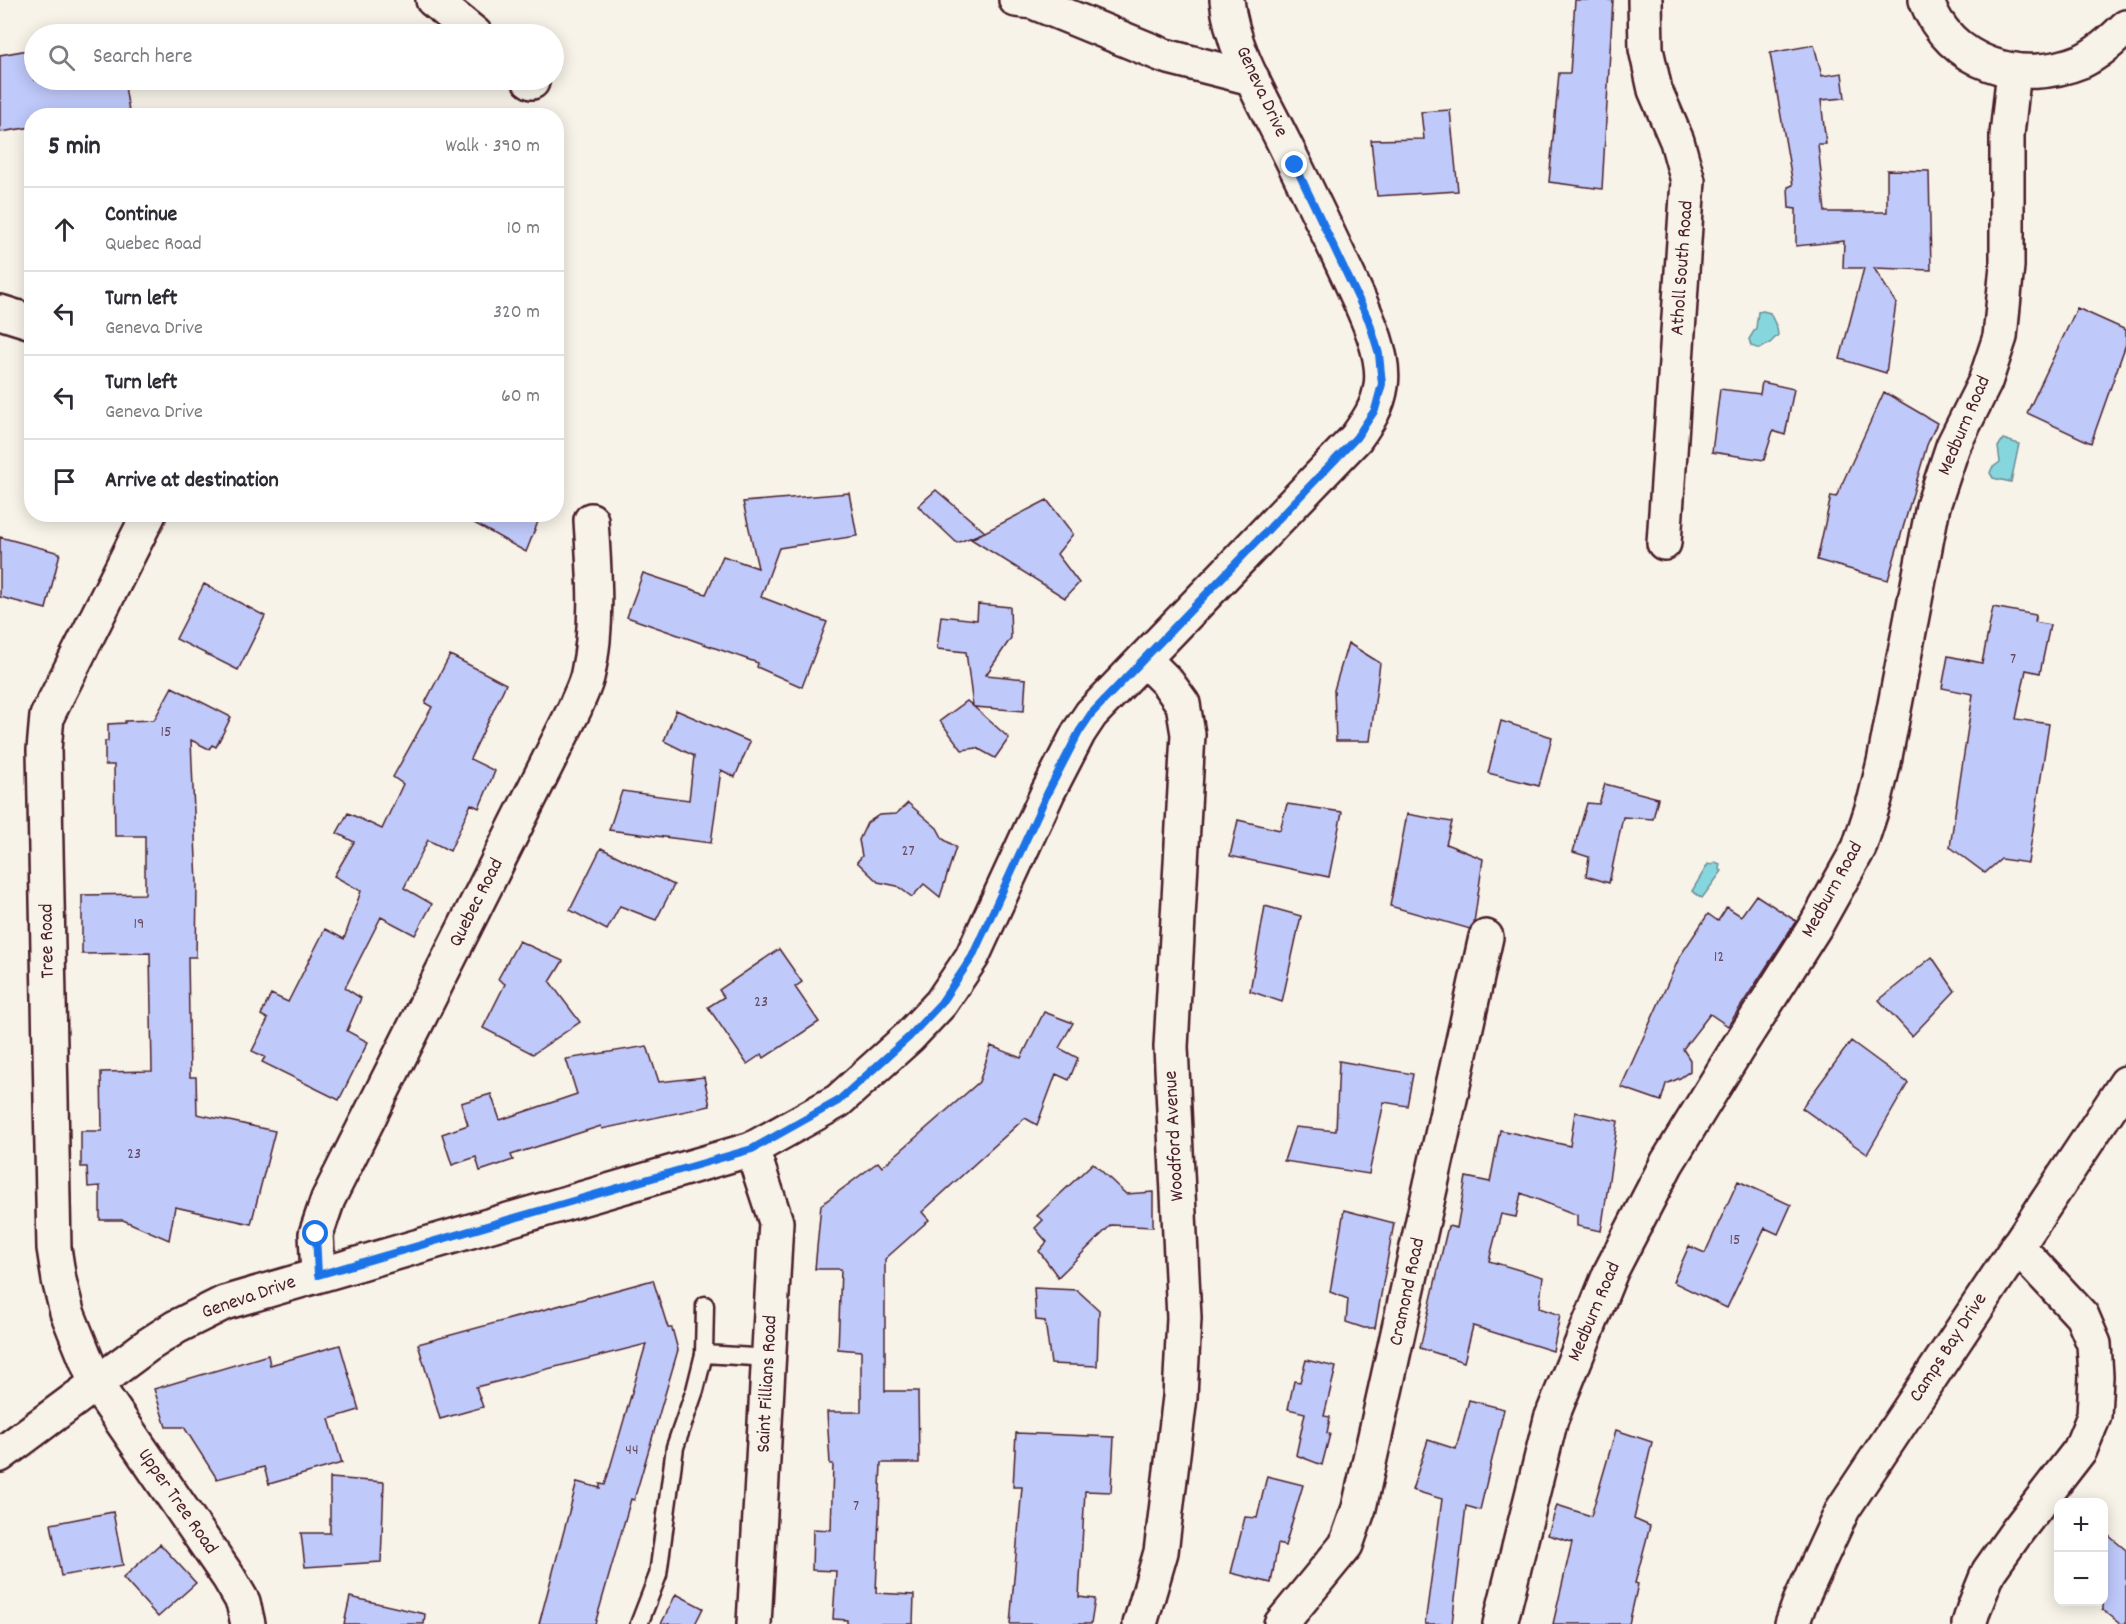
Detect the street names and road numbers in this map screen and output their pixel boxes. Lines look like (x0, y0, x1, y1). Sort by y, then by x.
street label: Geneva Drive (1228, 42, 1294, 142)
street label: Atholl South Road (1664, 200, 1702, 336)
street label: Medburn Road (1931, 372, 1999, 480)
street label: Medburn Road (1795, 837, 1871, 943)
street label: Quebec Road (443, 854, 511, 952)
street label: Tree Road (33, 903, 63, 979)
street label: Woodford Avenue (1158, 1070, 1192, 1202)
street label: Cramond Road (1383, 1235, 1433, 1349)
street label: Medburn Road (1561, 1258, 1629, 1366)
street label: Geneva Drive (198, 1269, 300, 1327)
street label: Camps Bay Drive (1903, 1288, 1995, 1408)
street label: Saint Fillians Road (750, 1314, 786, 1454)
street label: Upper Tree Road (130, 1443, 224, 1561)

